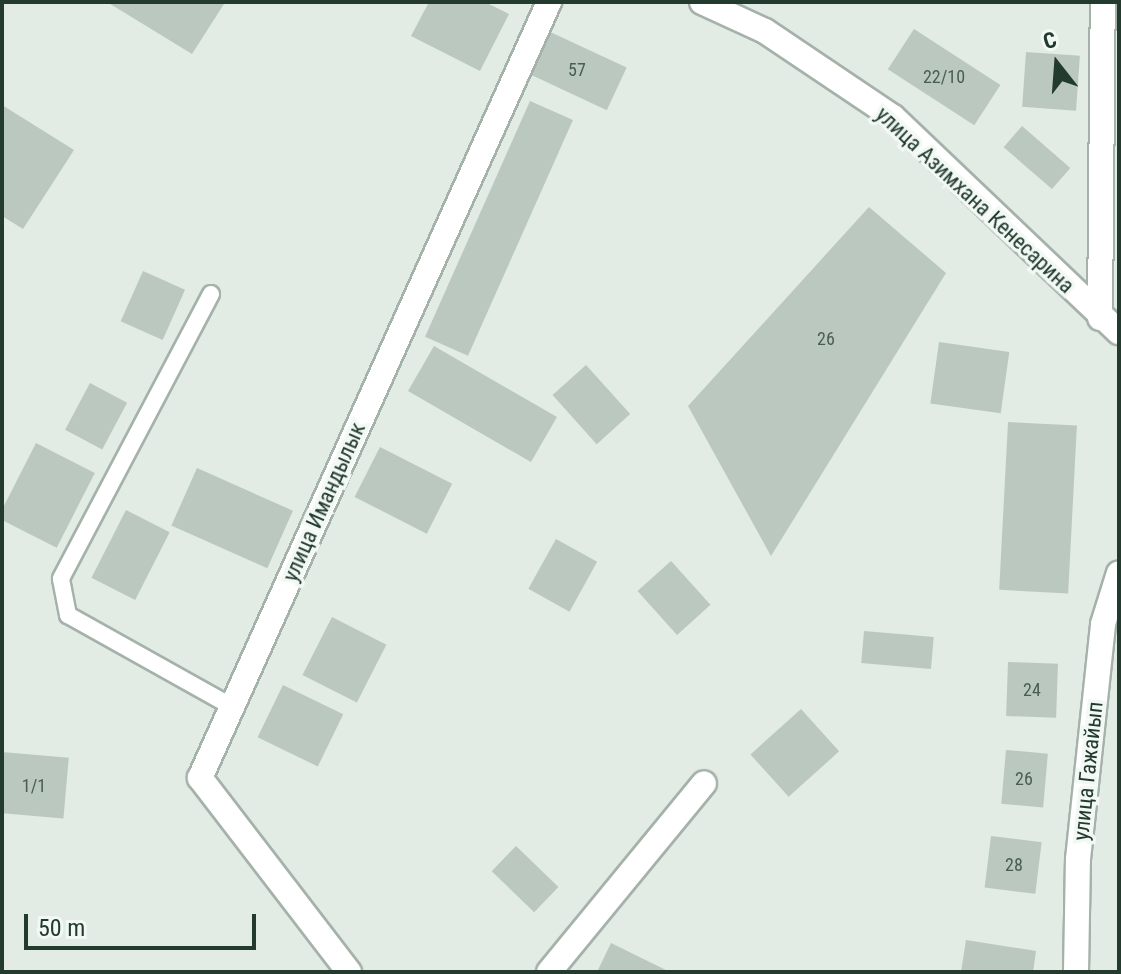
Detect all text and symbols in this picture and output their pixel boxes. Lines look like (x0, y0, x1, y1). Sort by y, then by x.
north arrow (1017, 24, 1097, 104)
text: С (1040, 27, 1059, 54)
house number: 57 (568, 59, 586, 81)
house number: 22/10 (923, 66, 965, 88)
street label: улица Азимхана Кенесарина (870, 101, 1080, 299)
house number: 26 (817, 328, 835, 350)
street label: улица Имандылык (277, 418, 371, 586)
house number: 24 (1023, 679, 1041, 701)
street label: улица Гажайып (1068, 700, 1108, 842)
house number: 26 (1015, 768, 1033, 790)
house number: 1/1 (22, 775, 46, 797)
house number: 28 (1005, 854, 1023, 876)
scale bar (28, 898, 260, 948)
text: 50 m (38, 914, 85, 942)

